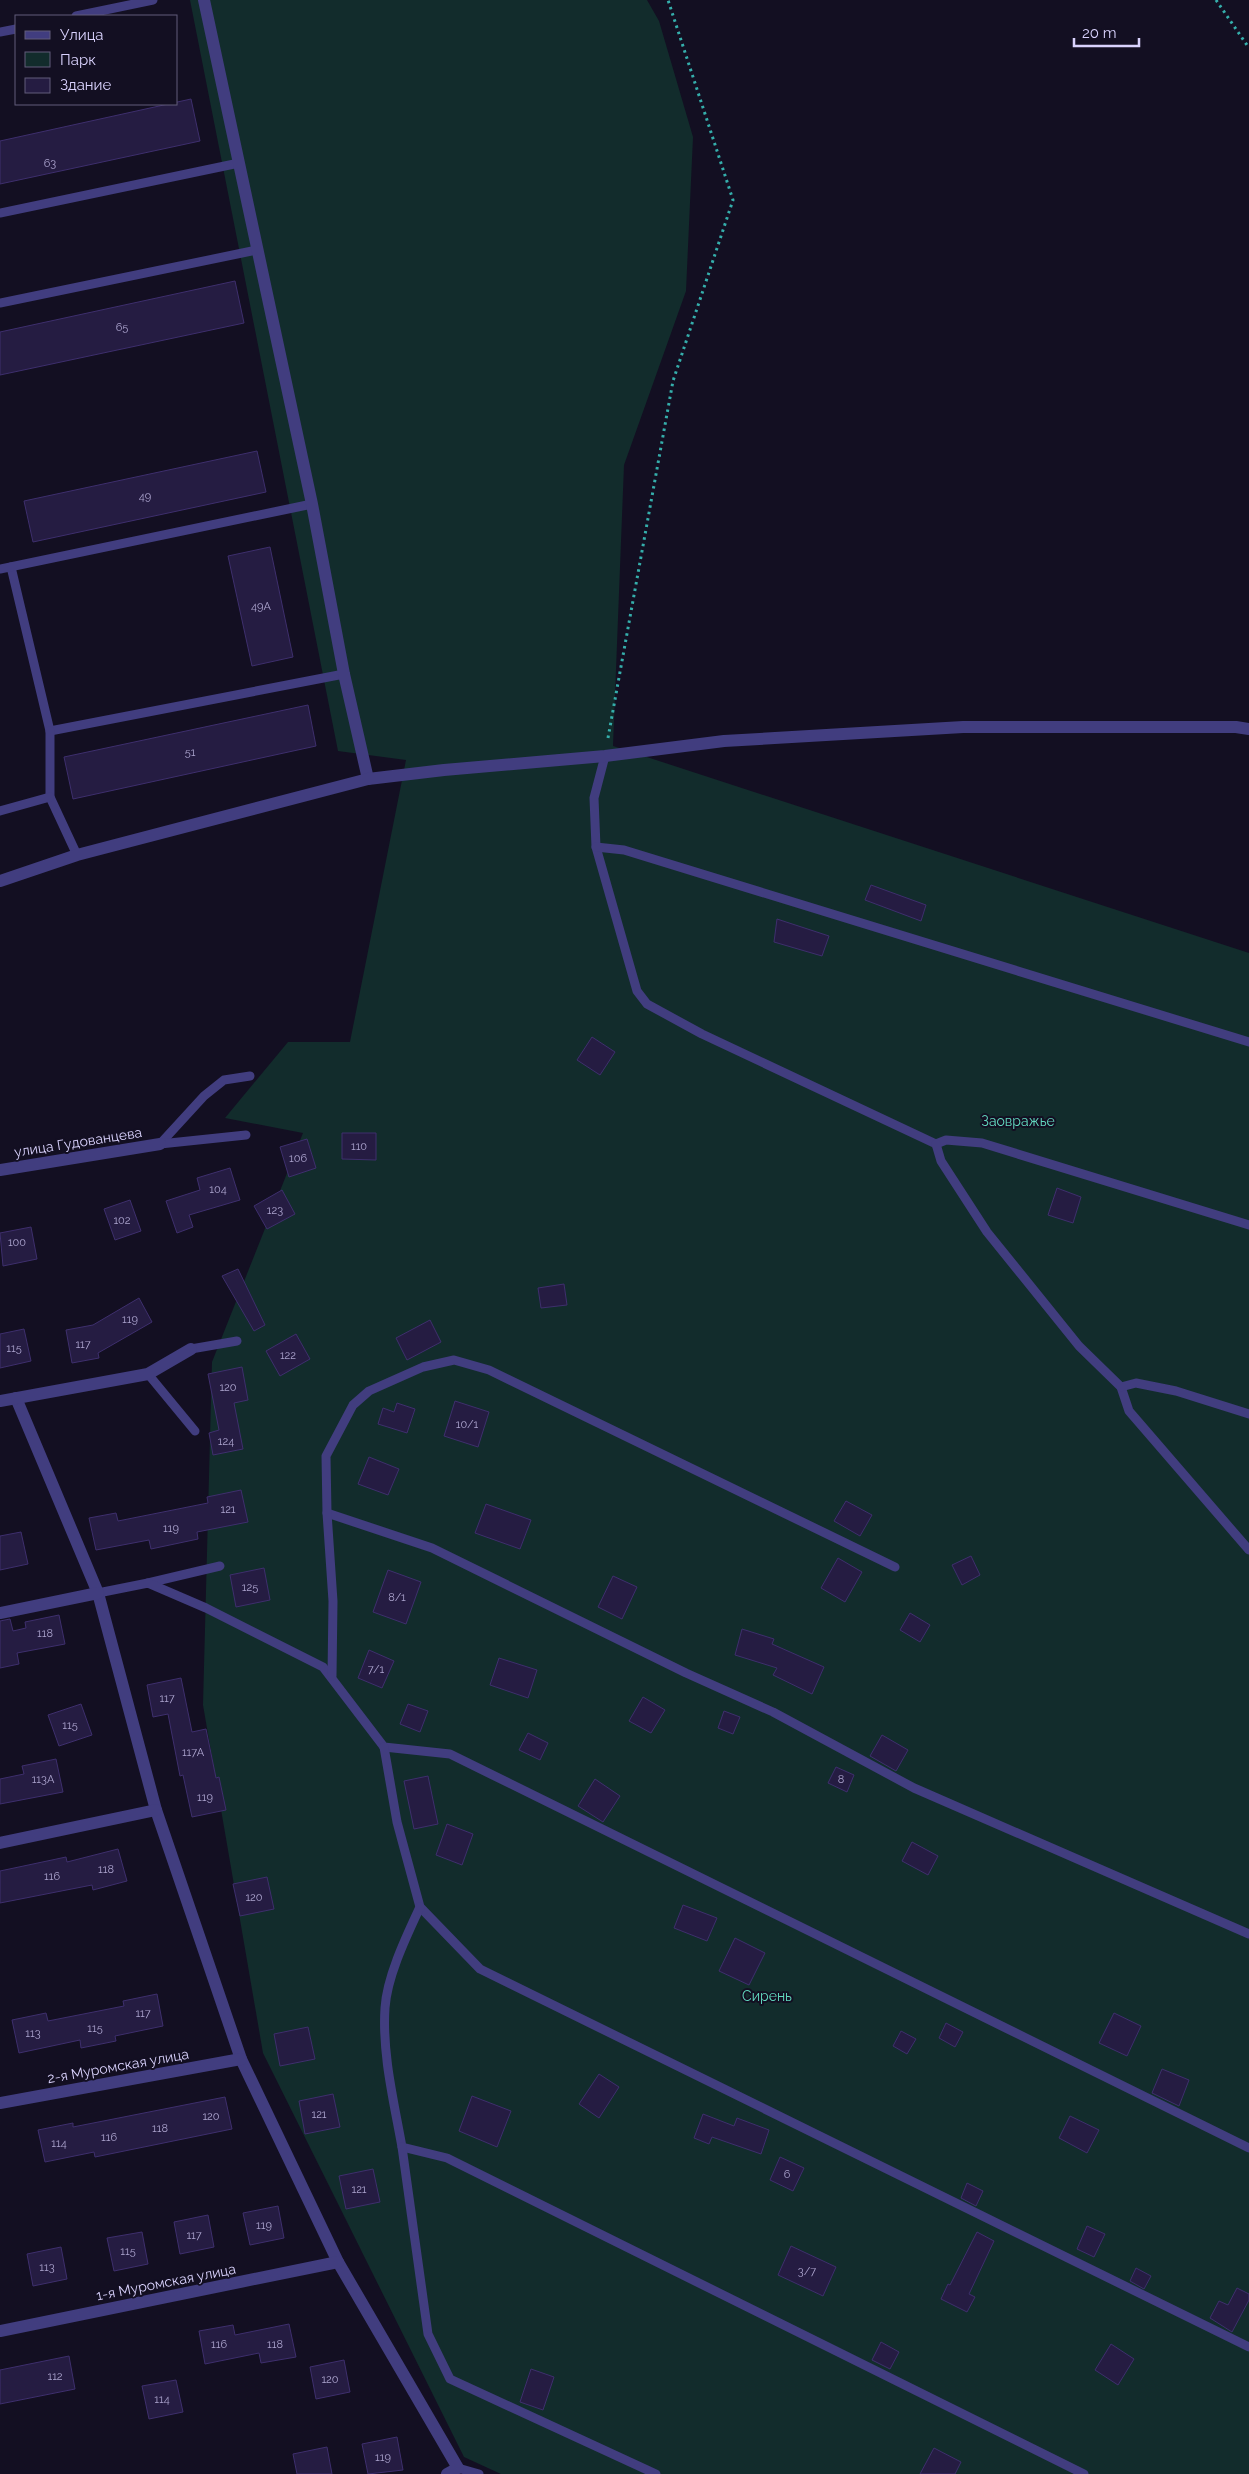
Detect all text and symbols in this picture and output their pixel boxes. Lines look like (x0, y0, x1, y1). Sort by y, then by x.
legend (15, 15, 178, 105)
scale bar (1074, 15, 1139, 47)
text: 20 m (1082, 24, 1117, 42)
text: Улица (60, 26, 104, 44)
text: Парк (60, 51, 96, 69)
text: Здание (60, 76, 112, 94)
house number: 63 (44, 157, 56, 170)
house number: 65 (116, 321, 128, 334)
house number: 49 (139, 490, 151, 503)
house number: 49А (251, 600, 272, 613)
house number: 51 (185, 746, 196, 759)
park label: Заовражье (981, 1113, 1055, 1129)
street label: улица Гудованцева (13, 1124, 143, 1160)
house number: 110 (351, 1140, 367, 1153)
house number: 106 (289, 1152, 307, 1165)
house number: 104 (209, 1183, 227, 1196)
house number: 123 (267, 1204, 283, 1217)
house number: 102 (113, 1214, 131, 1227)
house number: 100 (8, 1236, 26, 1249)
house number: 119 (122, 1313, 138, 1326)
house number: 117 (75, 1338, 91, 1351)
house number: 115 (6, 1342, 22, 1355)
house number: 122 (280, 1349, 296, 1362)
house number: 120 (219, 1381, 237, 1394)
house number: 10/1 (456, 1418, 479, 1431)
house number: 124 (218, 1435, 234, 1448)
house number: 121 (220, 1503, 236, 1516)
house number: 119 (163, 1522, 179, 1535)
house number: 125 (242, 1581, 258, 1594)
house number: 8/1 (388, 1591, 406, 1604)
house number: 118 (37, 1627, 53, 1640)
house number: 7/1 (368, 1663, 384, 1676)
house number: 117 (159, 1692, 175, 1705)
house number: 115 (62, 1719, 78, 1732)
house number: 117А (182, 1746, 205, 1759)
house number: 113А (32, 1773, 55, 1786)
house number: 8 (838, 1773, 844, 1786)
house number: 119 (197, 1791, 213, 1804)
house number: 118 (98, 1863, 114, 1876)
house number: 116 (44, 1870, 60, 1883)
house number: 120 (245, 1891, 263, 1904)
park label: Сирень (742, 1988, 792, 2004)
house number: 117 (135, 2007, 151, 2020)
house number: 115 (87, 2022, 103, 2035)
house number: 113 (25, 2027, 41, 2040)
street label: 2-я Муромская улица (46, 2046, 190, 2086)
house number: 121 (311, 2108, 327, 2121)
house number: 120 (202, 2110, 220, 2123)
house number: 118 (152, 2122, 168, 2135)
house number: 116 (101, 2131, 117, 2144)
house number: 114 (51, 2137, 67, 2150)
house number: 6 (784, 2168, 791, 2181)
house number: 121 (351, 2183, 367, 2196)
house number: 119 (256, 2219, 272, 2232)
house number: 117 (186, 2229, 202, 2242)
house number: 115 (120, 2245, 136, 2258)
house number: 113 (39, 2261, 55, 2274)
street label: 1-я Муромская улица (95, 2261, 237, 2303)
house number: 3/7 (798, 2265, 816, 2278)
house number: 116 (211, 2338, 227, 2351)
house number: 118 (267, 2338, 283, 2351)
house number: 112 (47, 2370, 63, 2383)
house number: 120 (321, 2373, 339, 2386)
house number: 114 (154, 2393, 170, 2406)
house number: 119 (375, 2451, 391, 2464)

